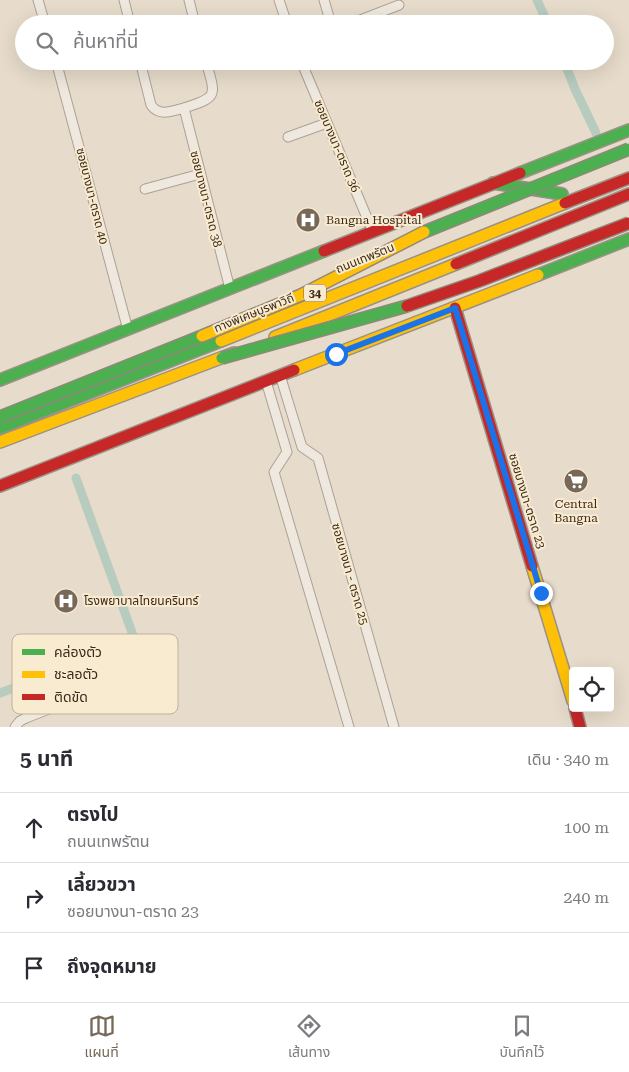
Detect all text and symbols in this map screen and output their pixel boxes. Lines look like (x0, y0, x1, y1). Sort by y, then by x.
search box (15, 15, 614, 70)
icon: search (33, 29, 61, 57)
text: ค้นหาที่นี่ (73, 30, 138, 53)
street label: ซอยบางนา-ตราด 36 (311, 98, 363, 195)
street label: ซอยบางนา-ตราด 40 (73, 146, 111, 246)
street label: ซอยบางนา-ตราด 38 (187, 149, 225, 249)
hospital icon: Bangna Hospital (295, 207, 321, 233)
place label: Bangna Hospital (326, 213, 422, 227)
street label: ถนนเทพรัตน (334, 240, 396, 276)
road number: 34 (304, 284, 326, 302)
street label: ทางพิเศษบูรพาวิถี (212, 291, 296, 335)
route start (325, 343, 348, 366)
street label: ซอยบางนา-ตราด 23 (506, 452, 548, 551)
supermarket icon: Central Bangna (563, 468, 589, 494)
place label: Central Bangna (554, 497, 598, 525)
street label: ซอยบางนา - ตราด 25 (329, 522, 371, 627)
route end (530, 582, 553, 605)
hospital icon: โรงพยาบาลไทยนครินทร์ (53, 588, 79, 614)
place label: โรงพยาบาลไทยนครินทร์ (84, 594, 199, 608)
legend (12, 634, 178, 714)
text: คล่องตัว (54, 644, 102, 660)
text: ชะลอตัว (54, 666, 98, 682)
map controls (569, 667, 614, 712)
button: locate (569, 667, 614, 712)
text: ติดขัด (54, 689, 88, 705)
text: 5 นาที (20, 747, 73, 771)
text: เดิน · 340 m (527, 750, 609, 769)
text: ตรงไป (67, 803, 119, 826)
icon: ahead (20, 814, 48, 842)
text: 100 m (563, 818, 609, 837)
text: ถนนเทพรัตน (67, 832, 150, 851)
text: เลี้ยวขวา (67, 873, 136, 896)
icon: right (20, 884, 48, 912)
text: 240 m (563, 888, 609, 907)
text: ซอยบางนา-ตราด 23 (67, 902, 199, 921)
icon: arrive (20, 954, 48, 982)
text: ถึงจุดหมาย (67, 955, 157, 978)
tab: แผนที่ (85, 1012, 119, 1063)
tab: เส้นทาง (288, 1012, 330, 1063)
tab: บันทึกไว้ (499, 1012, 544, 1063)

